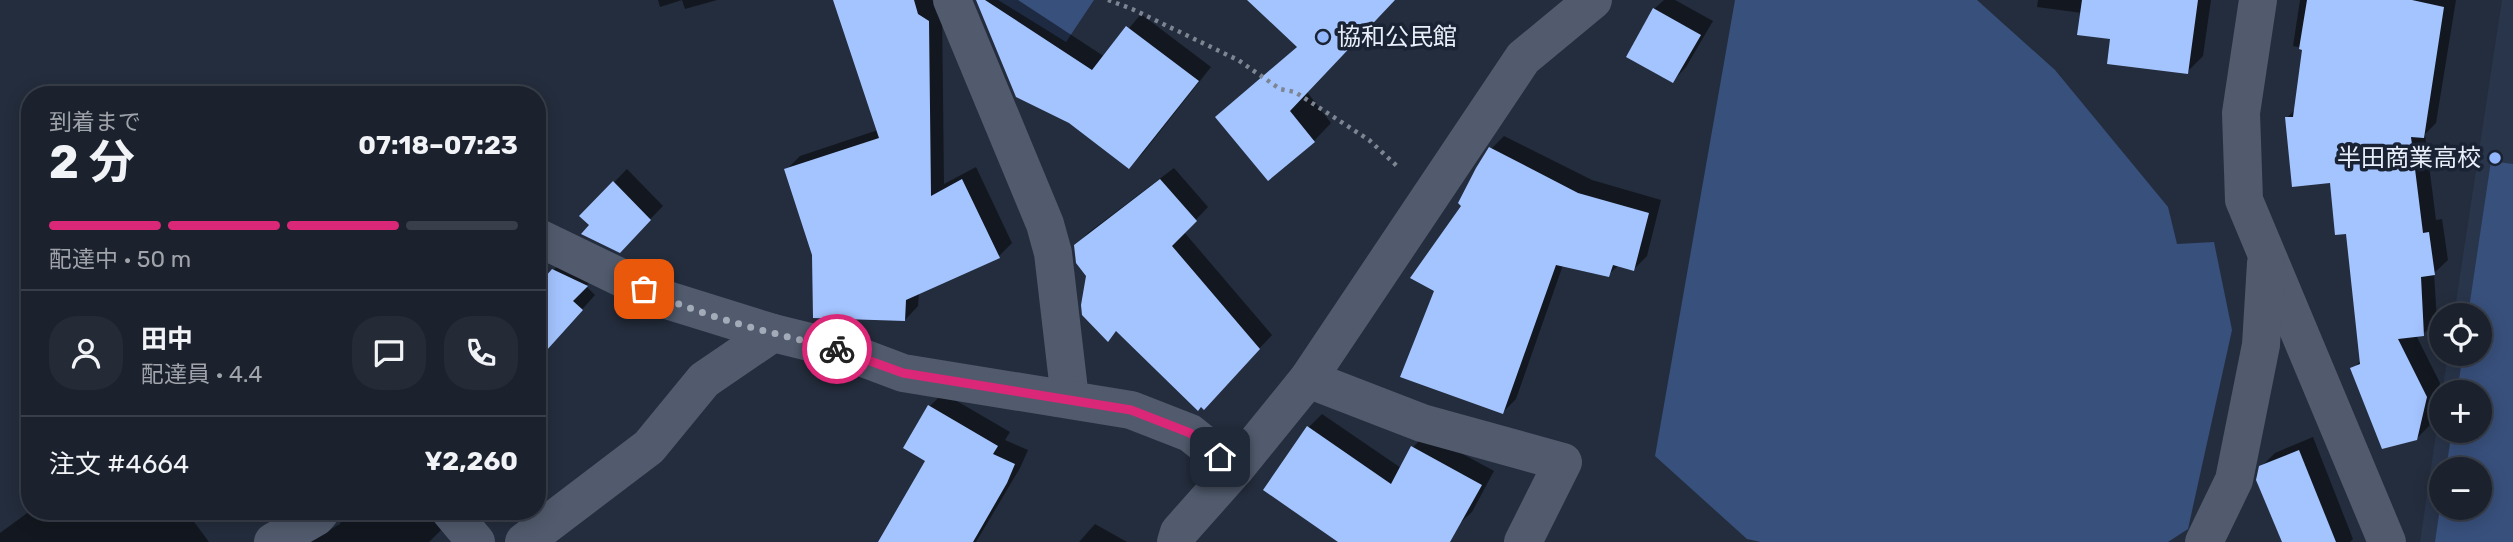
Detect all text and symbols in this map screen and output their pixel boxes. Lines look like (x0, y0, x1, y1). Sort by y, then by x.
place label: 協和公民館 (1337, 23, 1457, 51)
marker: 協和公民館 (1315, 29, 1331, 45)
text: 到着まで (49, 108, 141, 136)
text: 07:18–07:23 (358, 130, 518, 161)
text: 2 分 (49, 135, 135, 190)
place label: 半田商業高校 (2337, 144, 2481, 172)
marker: 半田商業高校 (2487, 150, 2503, 166)
text: 配達中 · 50 m (49, 245, 191, 273)
pin (614, 259, 674, 319)
icon: bag (625, 270, 663, 308)
map controls (2429, 303, 2492, 520)
button: locate (2429, 303, 2492, 366)
courier (802, 314, 872, 384)
button: person (49, 316, 123, 390)
button: chat (352, 316, 426, 390)
button: phone (444, 316, 518, 390)
text: 田中 (141, 324, 193, 355)
icon: bike (818, 330, 856, 368)
text: 配達員 · 4.4 (141, 360, 263, 388)
button: + (2429, 380, 2492, 443)
pin (1190, 427, 1250, 487)
icon: home (1201, 438, 1239, 476)
text: ¥2,260 (424, 446, 518, 477)
text: 注文 #4664 (49, 449, 189, 480)
button: − (2429, 457, 2492, 520)

